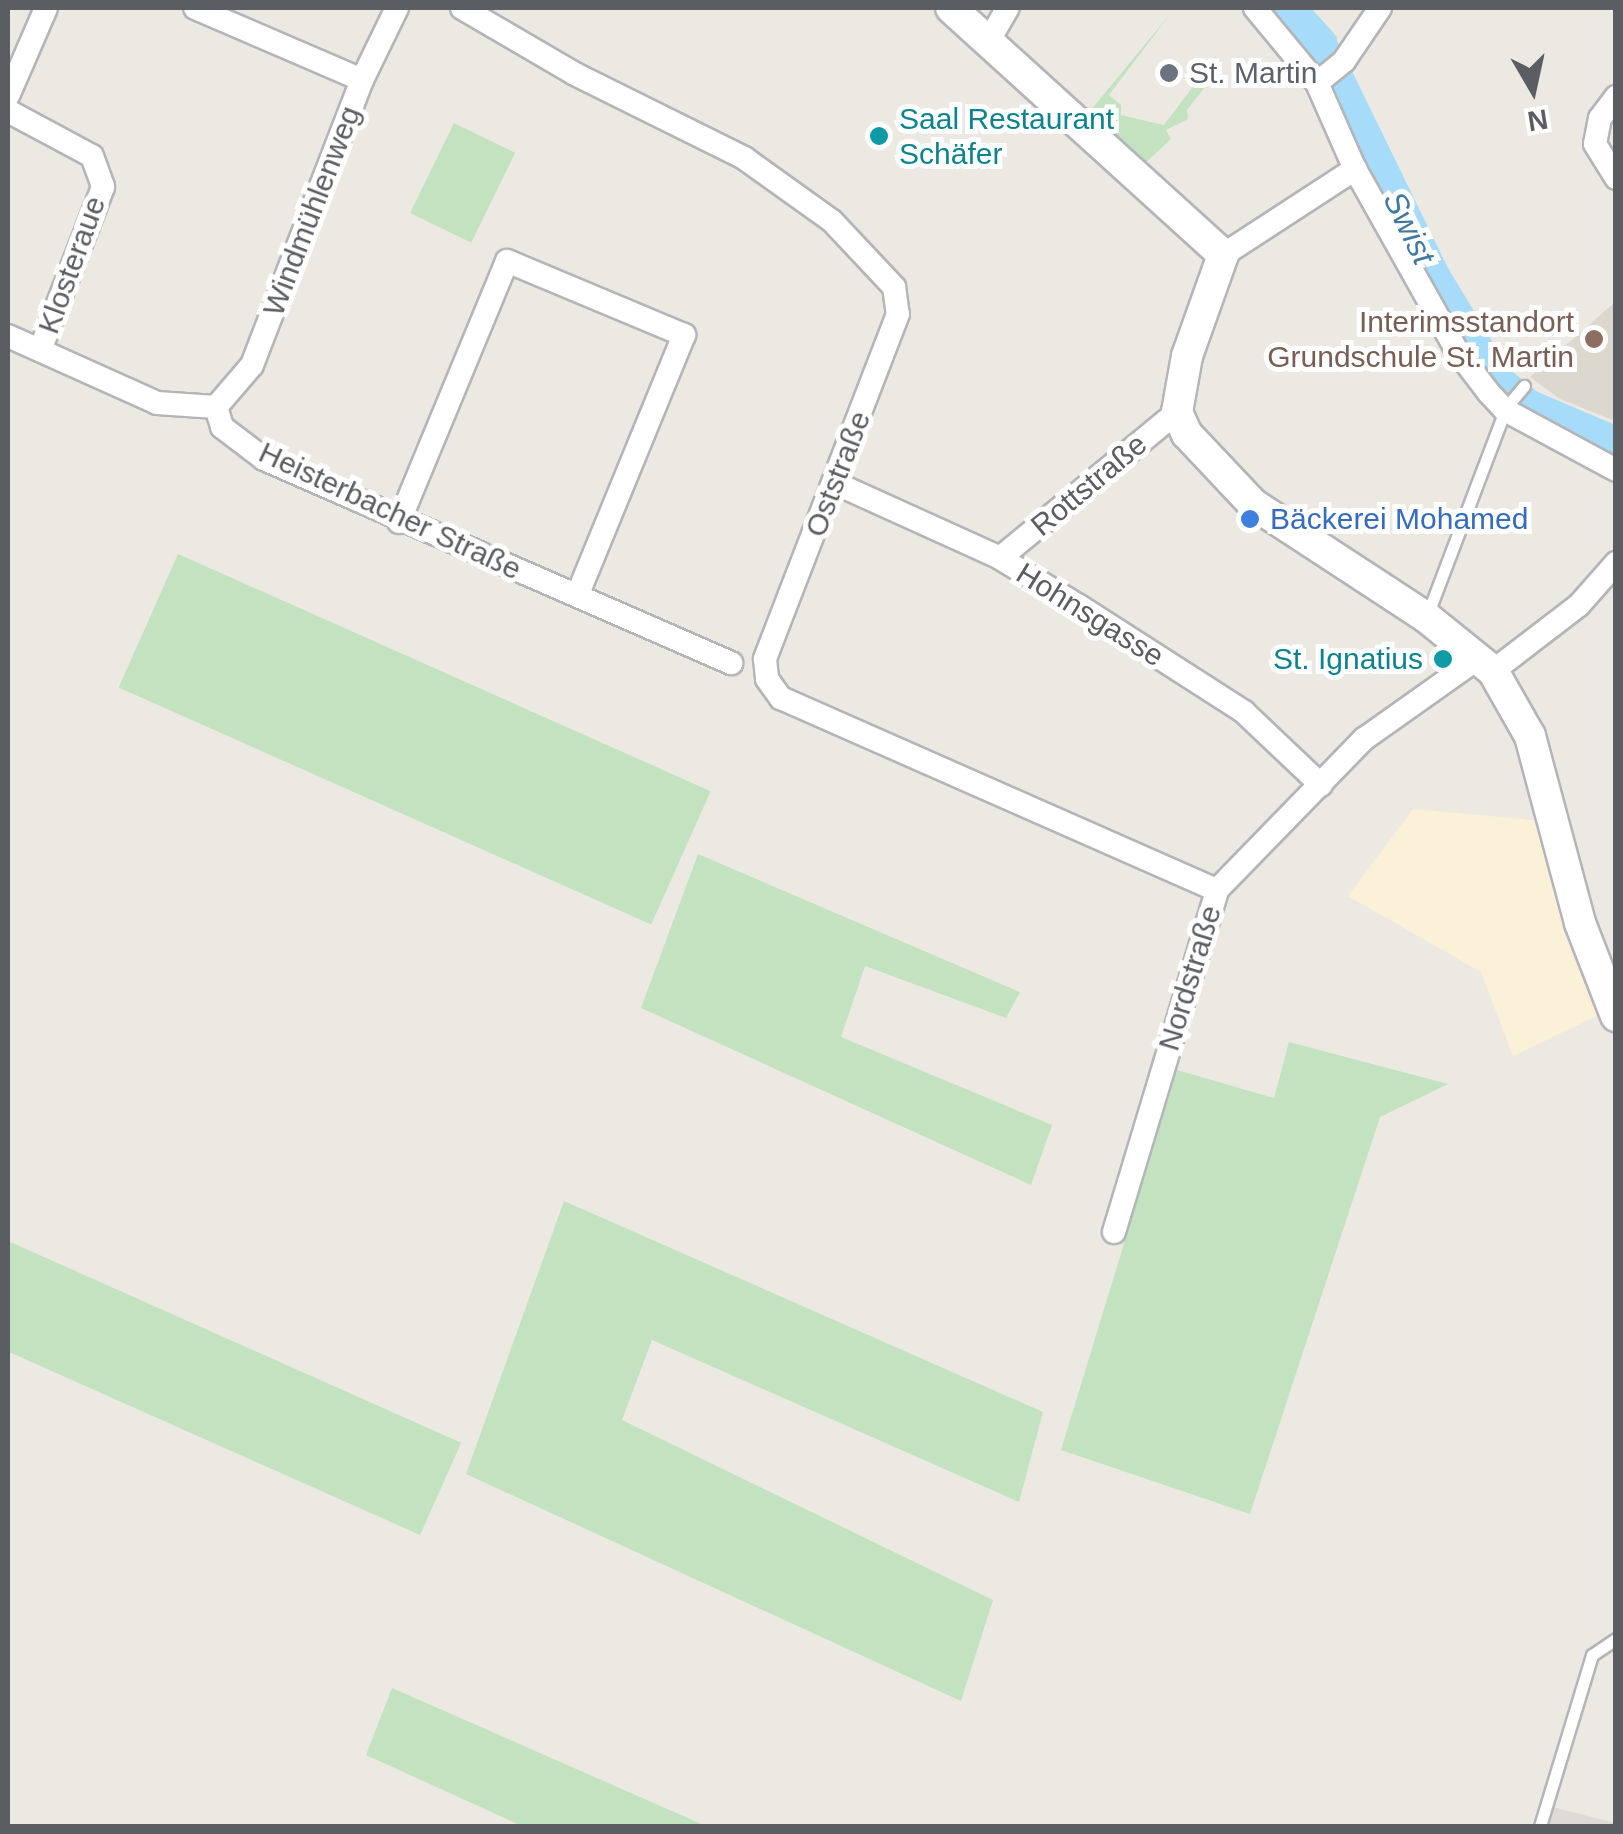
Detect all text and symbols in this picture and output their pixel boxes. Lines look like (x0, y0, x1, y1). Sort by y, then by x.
north arrow (1483, 40, 1583, 140)
place label: St. Martin (1189, 55, 1317, 91)
marker: St. Martin (1158, 62, 1180, 84)
street label: Windmühlenweg (255, 101, 369, 321)
place label: Saal Restaurant Schäfer (899, 101, 1114, 172)
text: N (1525, 103, 1550, 137)
marker: Saal Restaurant Schäfer (868, 125, 890, 147)
water label: Swist (1375, 185, 1443, 271)
street label: Klosteraue (31, 191, 113, 339)
place label: Interimsstandort Grundschule St. Martin (1267, 304, 1574, 374)
marker: Interimsstandort Grundschule St. Martin (1583, 328, 1605, 350)
street label: Oststraße (798, 406, 878, 542)
street label: Rottstraße (1024, 426, 1154, 544)
street label: Heisterbacher Straße (253, 434, 527, 588)
place label: Bäckerei Mohamed (1270, 501, 1528, 537)
marker: Bäckerei Mohamed (1239, 508, 1261, 530)
street label: Hohnsgasse (1010, 556, 1170, 674)
place label: St. Ignatius (1273, 641, 1423, 677)
marker: St. Ignatius (1432, 648, 1454, 670)
street label: Nordstraße (1151, 901, 1229, 1055)

